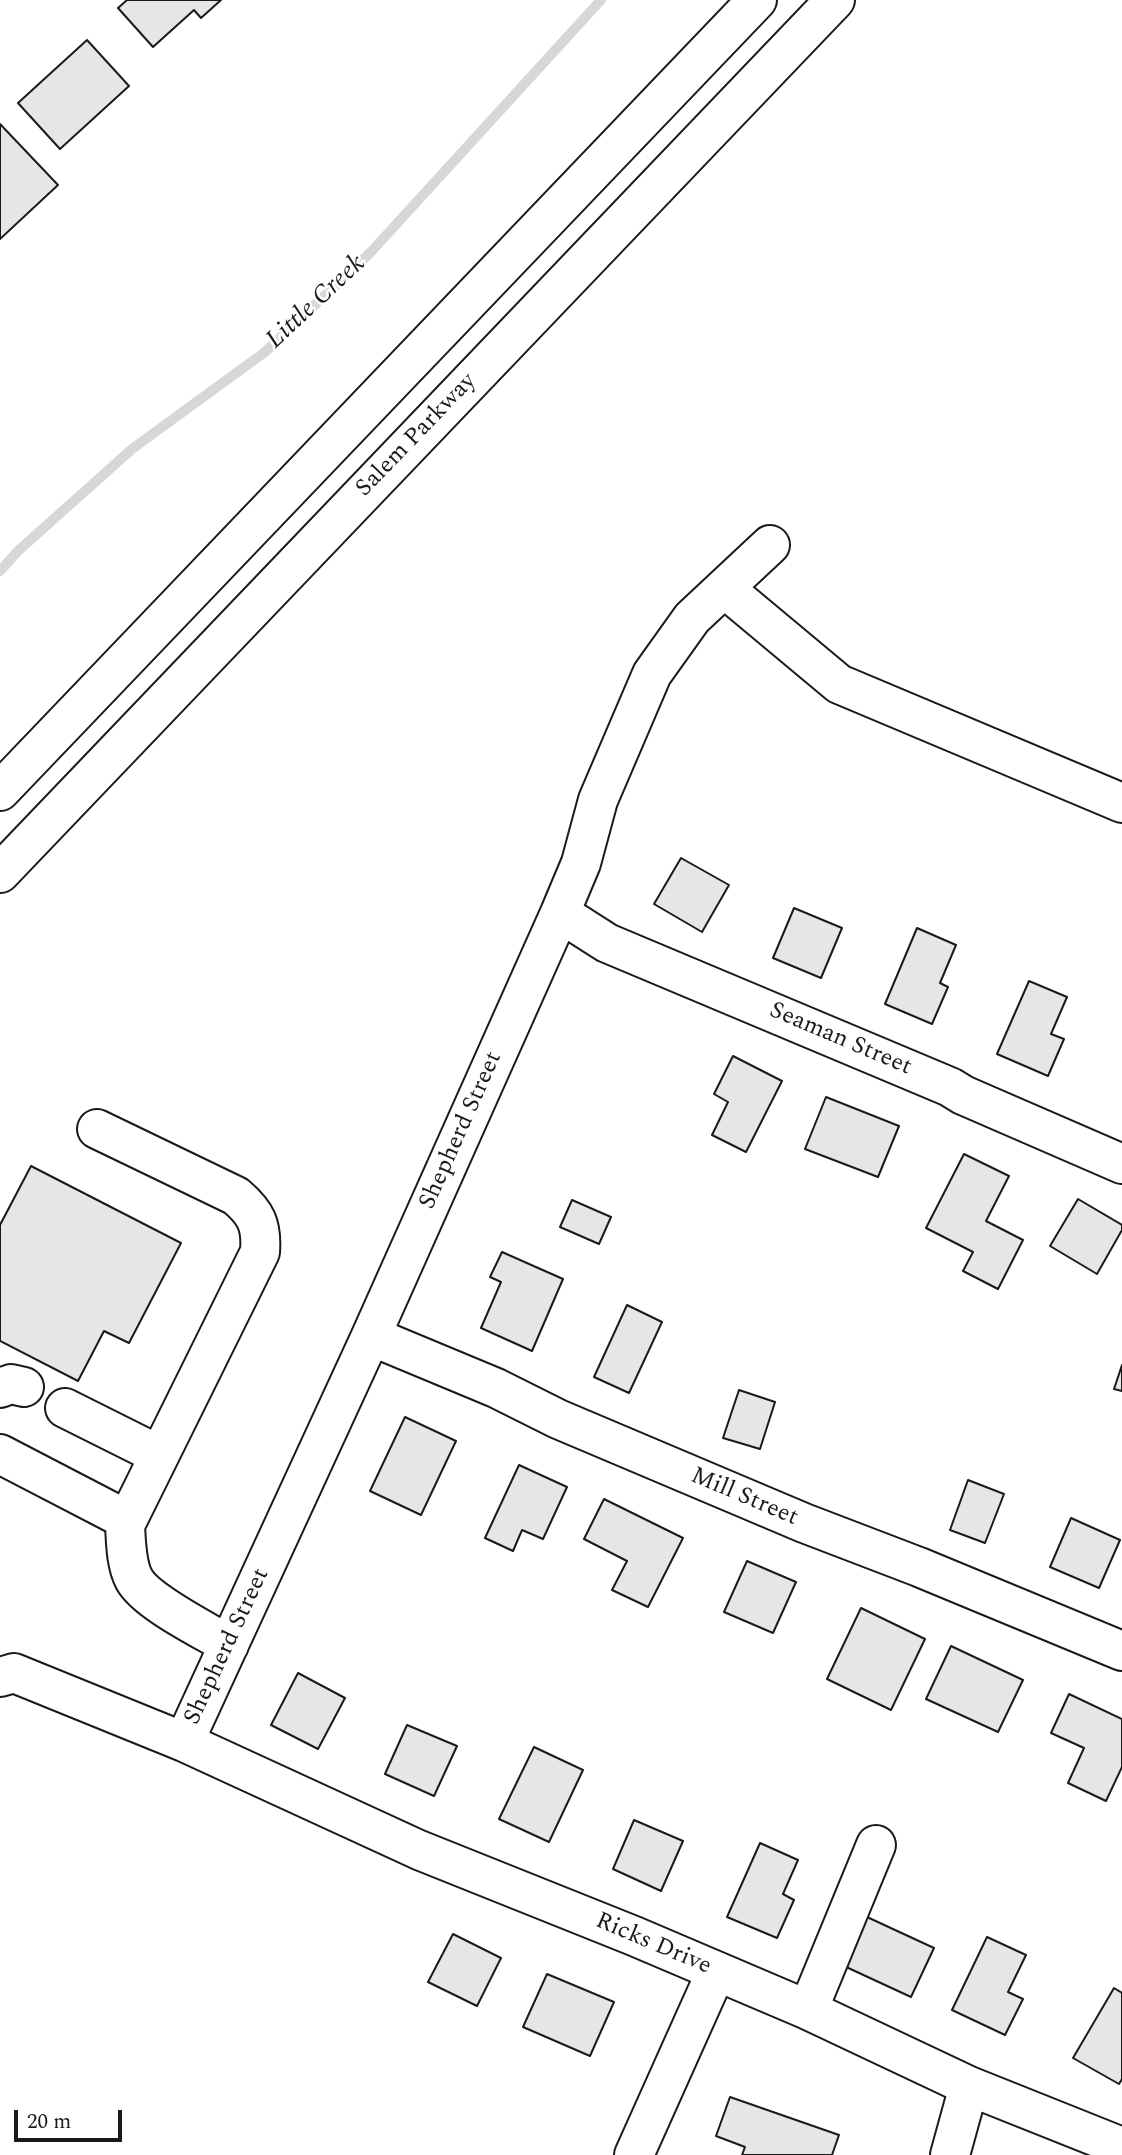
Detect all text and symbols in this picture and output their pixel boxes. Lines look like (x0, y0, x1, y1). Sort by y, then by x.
water label: Little Creek (261, 249, 373, 357)
street label: Salem Parkway (351, 368, 483, 504)
street label: Seaman Street (764, 997, 916, 1083)
street label: Shepherd Street (414, 1048, 510, 1214)
street label: Mill Street (686, 1463, 802, 1533)
street label: Shepherd Street (179, 1564, 277, 1730)
street label: Ricks Drive (591, 1908, 715, 1982)
scale bar (18, 2096, 126, 2140)
text: 20 m (27, 2106, 71, 2138)

